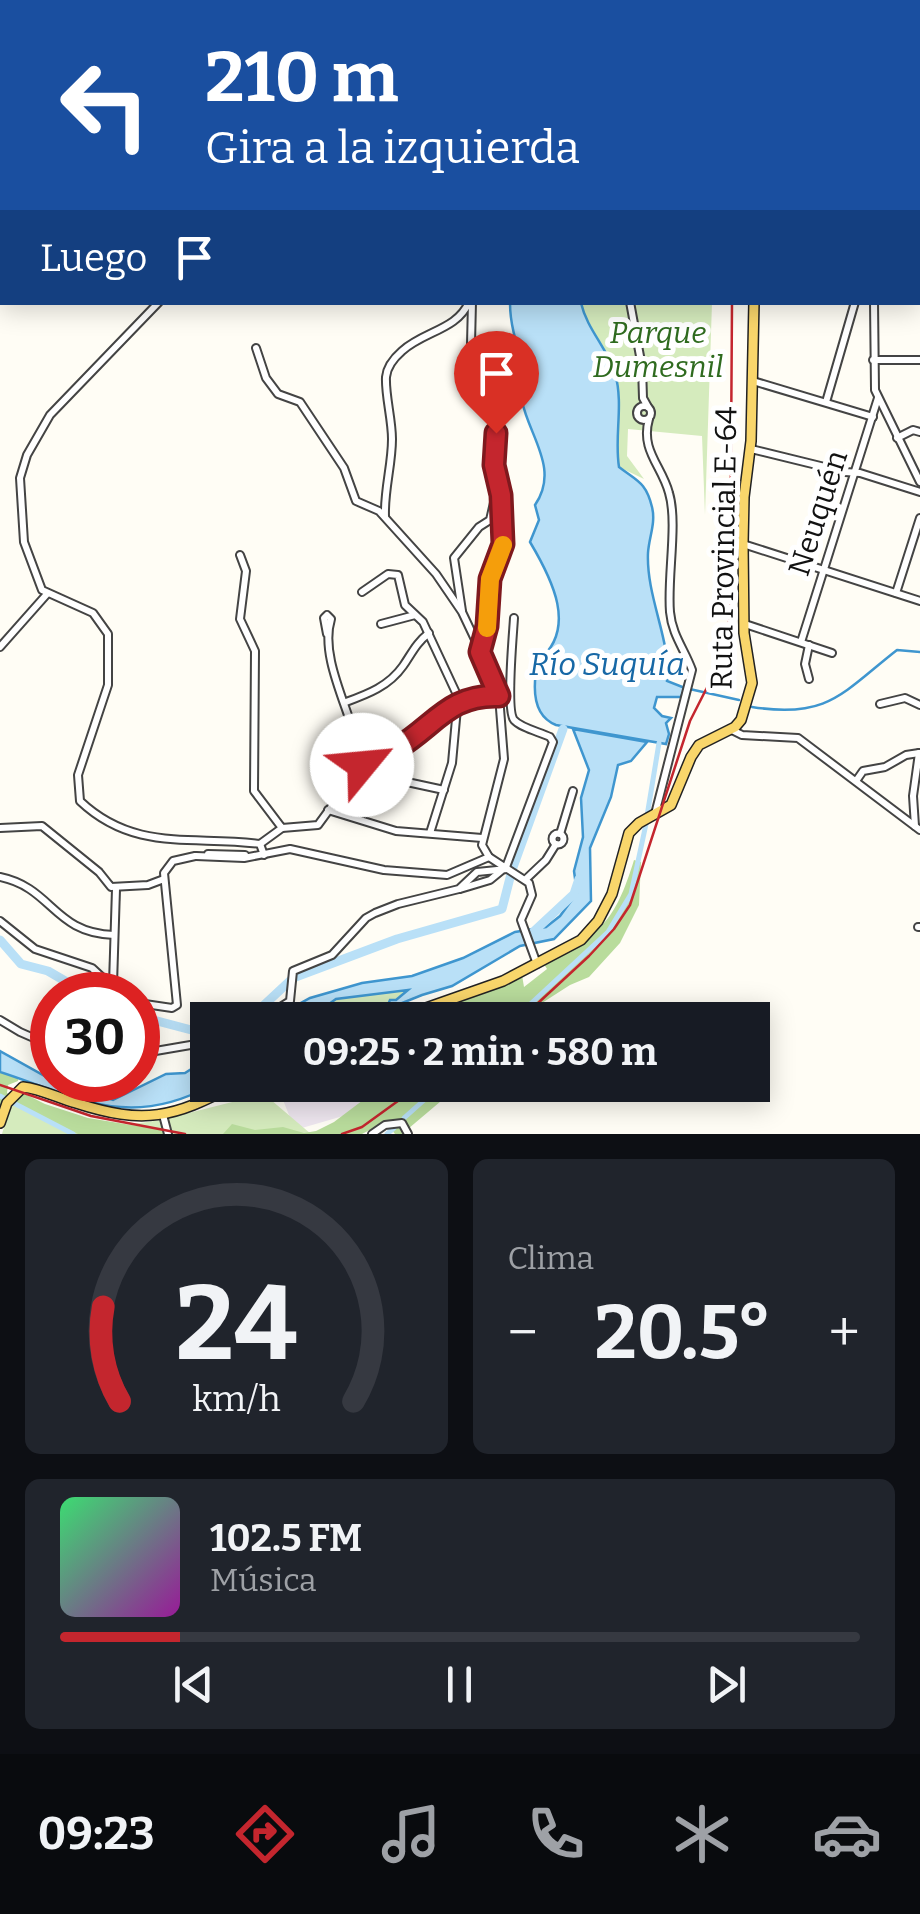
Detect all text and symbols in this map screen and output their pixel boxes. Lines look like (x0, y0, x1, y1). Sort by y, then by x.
text: 210 m (205, 36, 398, 120)
icon: left (40, 40, 170, 170)
text: Gira a la izquierda (205, 121, 580, 175)
icon: arrive (167, 230, 222, 285)
text: Luego (40, 235, 147, 281)
park label: Parque Dumesnil (593, 315, 723, 385)
pin (454, 331, 539, 434)
icon: arrive (469, 346, 524, 401)
street label: Ruta Provincial E-64 (704, 406, 744, 690)
street label: Neuquén (781, 446, 855, 580)
water label: Río Suquía (529, 645, 685, 683)
position arrow (310, 713, 414, 817)
speed limit sign: 30 (30, 972, 160, 1102)
text: 09:25 · 2 min · 580 m (303, 1029, 657, 1075)
text: Clima (508, 1239, 594, 1277)
text: 24 (175, 1262, 297, 1387)
text: 20.5° (595, 1288, 772, 1378)
text: − (508, 1300, 538, 1366)
text: + (829, 1300, 860, 1366)
text: km/h (192, 1378, 280, 1420)
text: 102.5 FM (210, 1515, 362, 1561)
text: Música (210, 1561, 317, 1599)
icon: previous (166, 1657, 221, 1712)
icon: pause (432, 1657, 487, 1712)
icon: next (699, 1657, 754, 1712)
icon: directions (230, 1799, 300, 1869)
icon: music (376, 1799, 446, 1869)
icon: phone (521, 1799, 591, 1869)
icon: climate (667, 1799, 737, 1869)
icon: car (812, 1799, 882, 1869)
text: 09:23 (38, 1807, 155, 1861)

